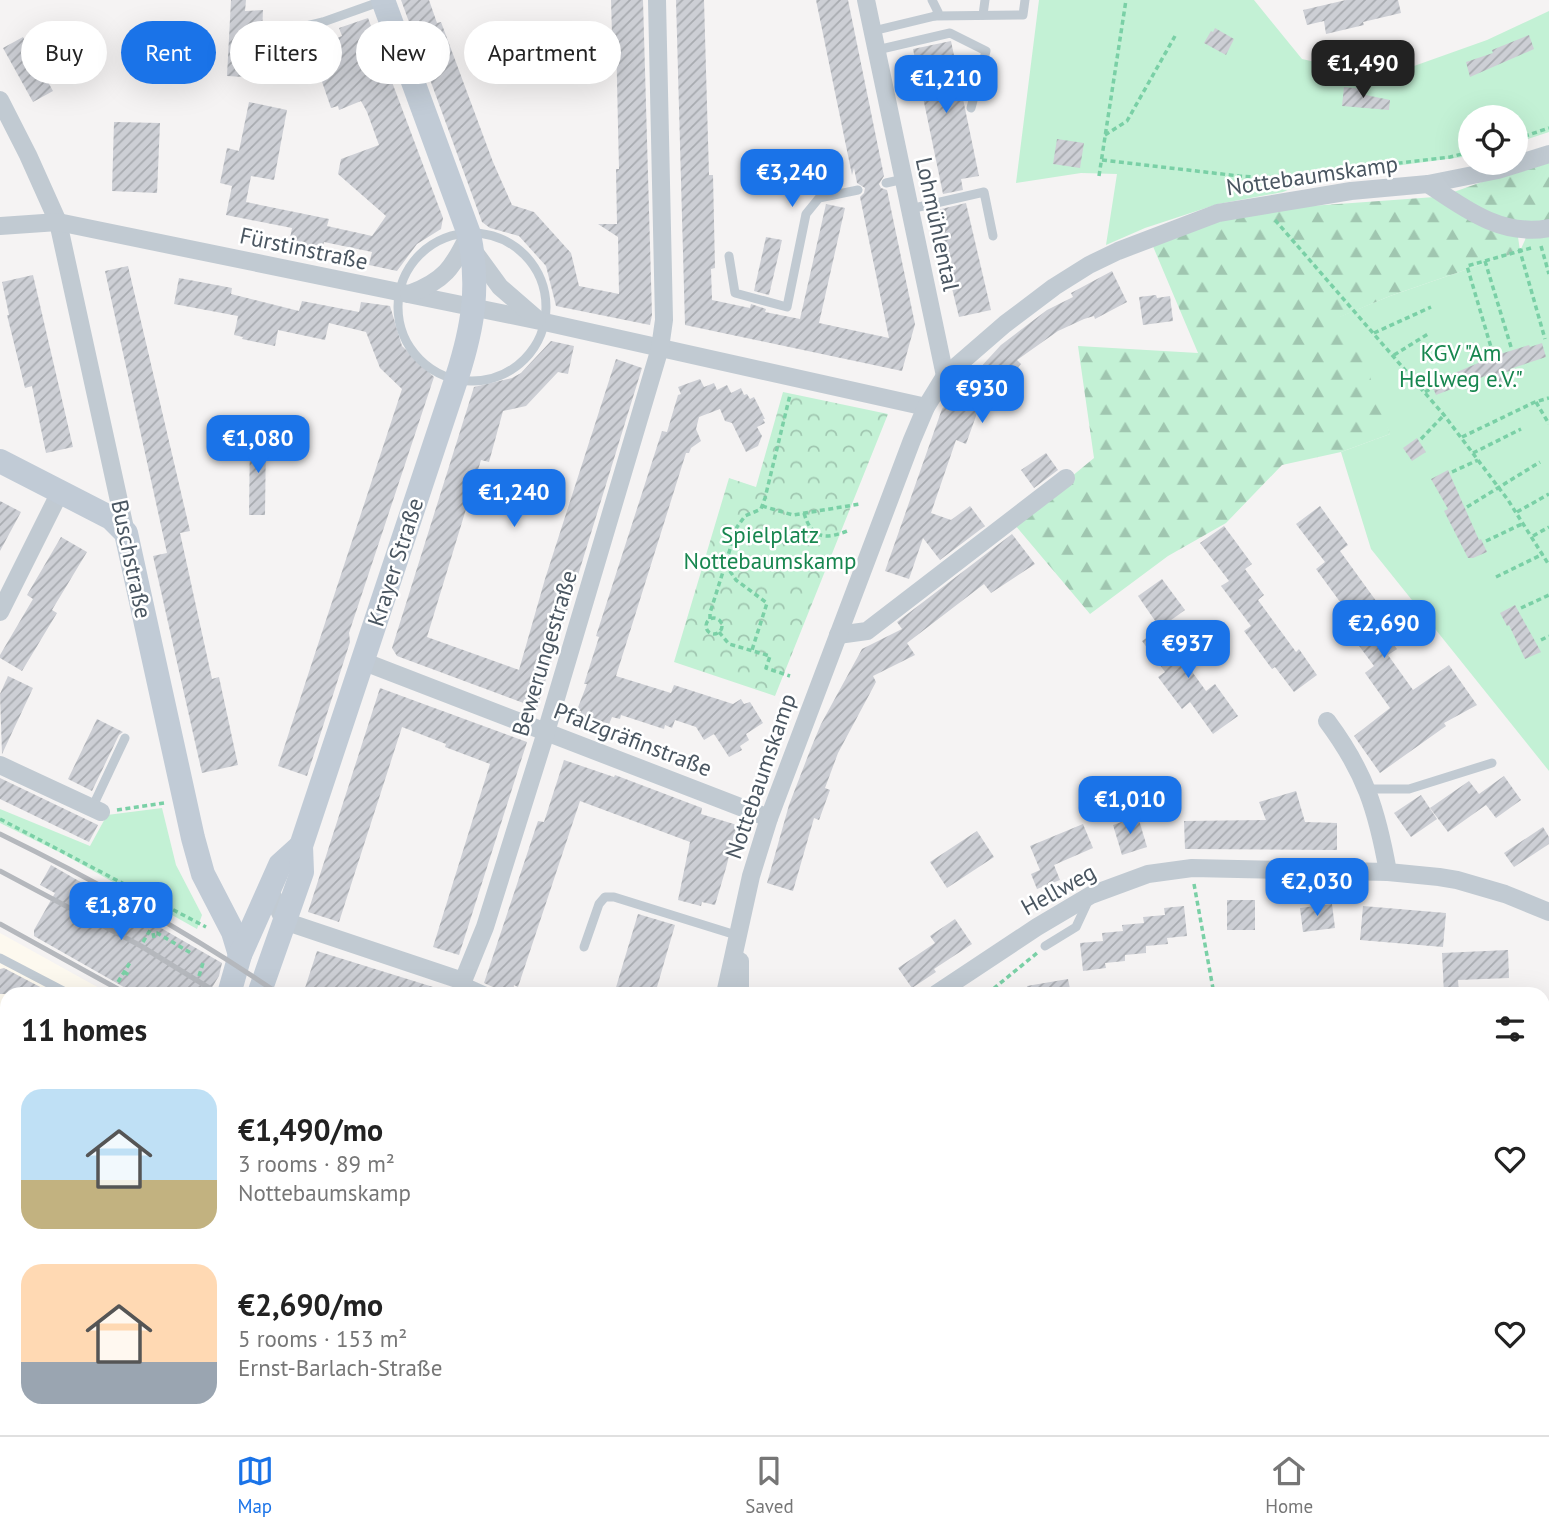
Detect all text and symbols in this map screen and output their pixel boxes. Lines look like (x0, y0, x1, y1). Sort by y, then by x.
chip: Buy (21, 21, 107, 84)
chip: Rent (121, 21, 216, 84)
chip: Filters (230, 21, 342, 84)
chip: New (356, 21, 450, 84)
chip: Apartment (464, 21, 621, 84)
pin: €1,490 (1306, 41, 1420, 100)
text: €1,490 (1327, 48, 1399, 77)
pin: €1,210 (889, 55, 1003, 115)
text: €1,210 (910, 63, 982, 92)
map controls (1458, 105, 1528, 175)
button: locate (1458, 105, 1528, 175)
street label: Nottebaumskamp (1224, 149, 1400, 201)
pin: €3,240 (735, 150, 849, 209)
street label: Lohmühlental (910, 154, 966, 294)
text: €3,240 (756, 157, 828, 186)
street label: Fürstinstraße (237, 220, 371, 276)
park label: KGV "Am Hellweg e.V." (1399, 338, 1523, 393)
pin: €930 (941, 366, 1023, 425)
text: €930 (956, 373, 1008, 402)
pin: €1,080 (201, 416, 315, 475)
text: €1,080 (222, 423, 294, 452)
pin: €1,240 (457, 470, 571, 529)
text: €1,240 (478, 477, 550, 506)
street label: Krayer Straße (361, 494, 429, 630)
street label: Buschstraße (105, 497, 159, 621)
park label: Spielplatz Nottebaumskamp (684, 520, 856, 575)
street label: Bewerungestraße (505, 566, 583, 740)
pin: €2,690 (1327, 600, 1441, 660)
text: €2,690 (1348, 608, 1420, 637)
pin: €937 (1147, 620, 1229, 680)
text: €937 (1162, 628, 1214, 657)
street label: Nottebaumskamp (718, 690, 802, 862)
street label: Pfalzgräfinstraße (550, 696, 716, 782)
pin: €1,010 (1073, 776, 1187, 836)
text: €1,010 (1094, 784, 1166, 813)
street label: Hellweg (1016, 857, 1100, 921)
pin: €2,030 (1260, 858, 1374, 918)
text: €2,030 (1281, 866, 1353, 895)
pin: €1,870 (64, 883, 178, 942)
text: €1,870 (85, 890, 157, 919)
text: 11 homes (21, 1010, 147, 1049)
icon: filters (1491, 1010, 1529, 1048)
text: €1,490/mo (238, 1110, 383, 1149)
icon: home (77, 1117, 161, 1201)
icon: heart (1491, 1140, 1529, 1178)
text: 3 rooms · 89 m² (238, 1149, 395, 1178)
text: Nottebaumskamp (238, 1178, 411, 1207)
text: €2,690/mo (238, 1285, 383, 1324)
icon: home (77, 1292, 161, 1376)
icon: heart (1491, 1315, 1529, 1353)
text: 5 rooms · 153 m² (238, 1324, 407, 1353)
text: Ernst-Barlach-Straße (238, 1353, 442, 1382)
tab: Map (236, 1452, 274, 1518)
tab: Saved (745, 1452, 794, 1518)
tab: Home (1265, 1452, 1313, 1518)

